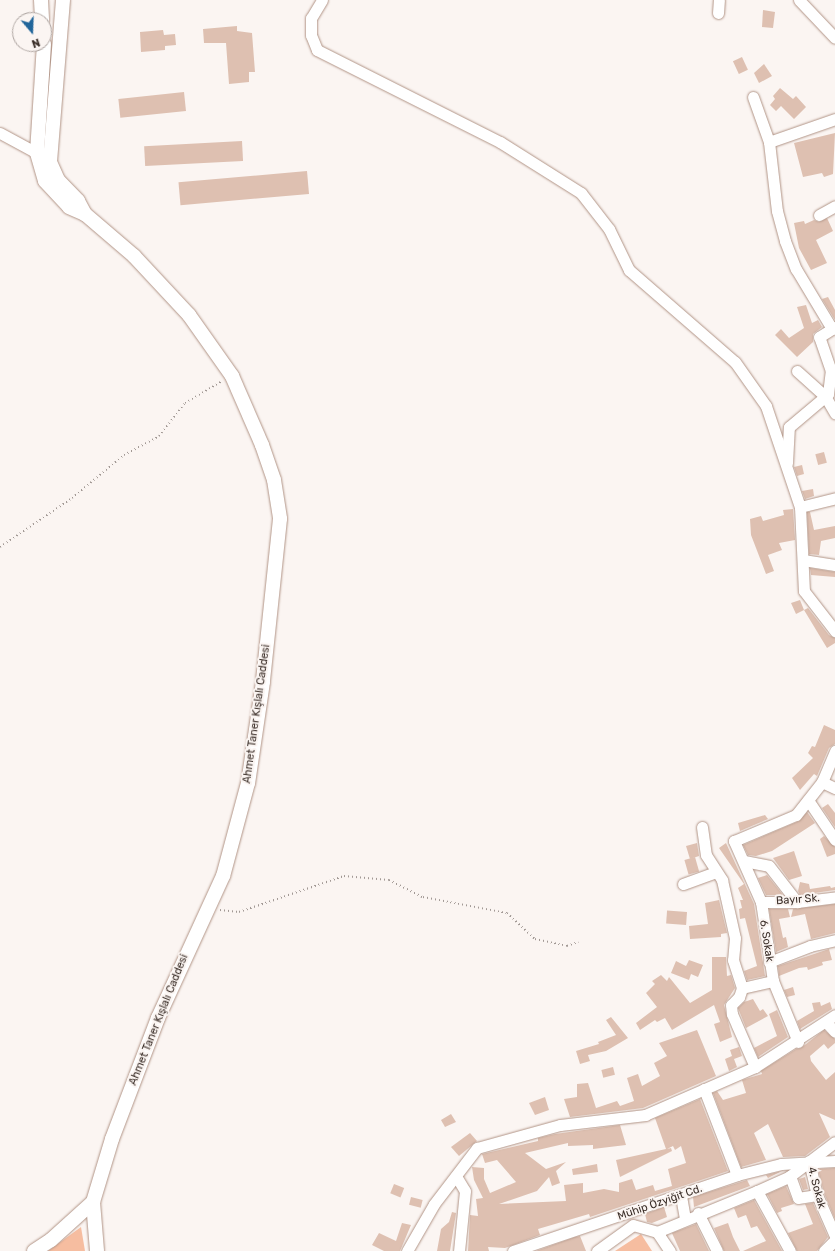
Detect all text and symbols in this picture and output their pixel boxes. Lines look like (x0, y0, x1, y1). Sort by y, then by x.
north arrow (12, 12, 52, 52)
text: N (30, 35, 42, 50)
street label: Ahmet Taner Kışlalı Caddesi (241, 643, 273, 785)
street label: Bayır Sk. (775, 892, 821, 908)
street label: 6. Sokak (756, 919, 776, 963)
street label: Ahmet Taner Kışlalı Caddesi (127, 952, 191, 1088)
street label: 4. Sokak (804, 1166, 828, 1210)
street label: Mühip Özyiğit Cd. (616, 1182, 704, 1224)

